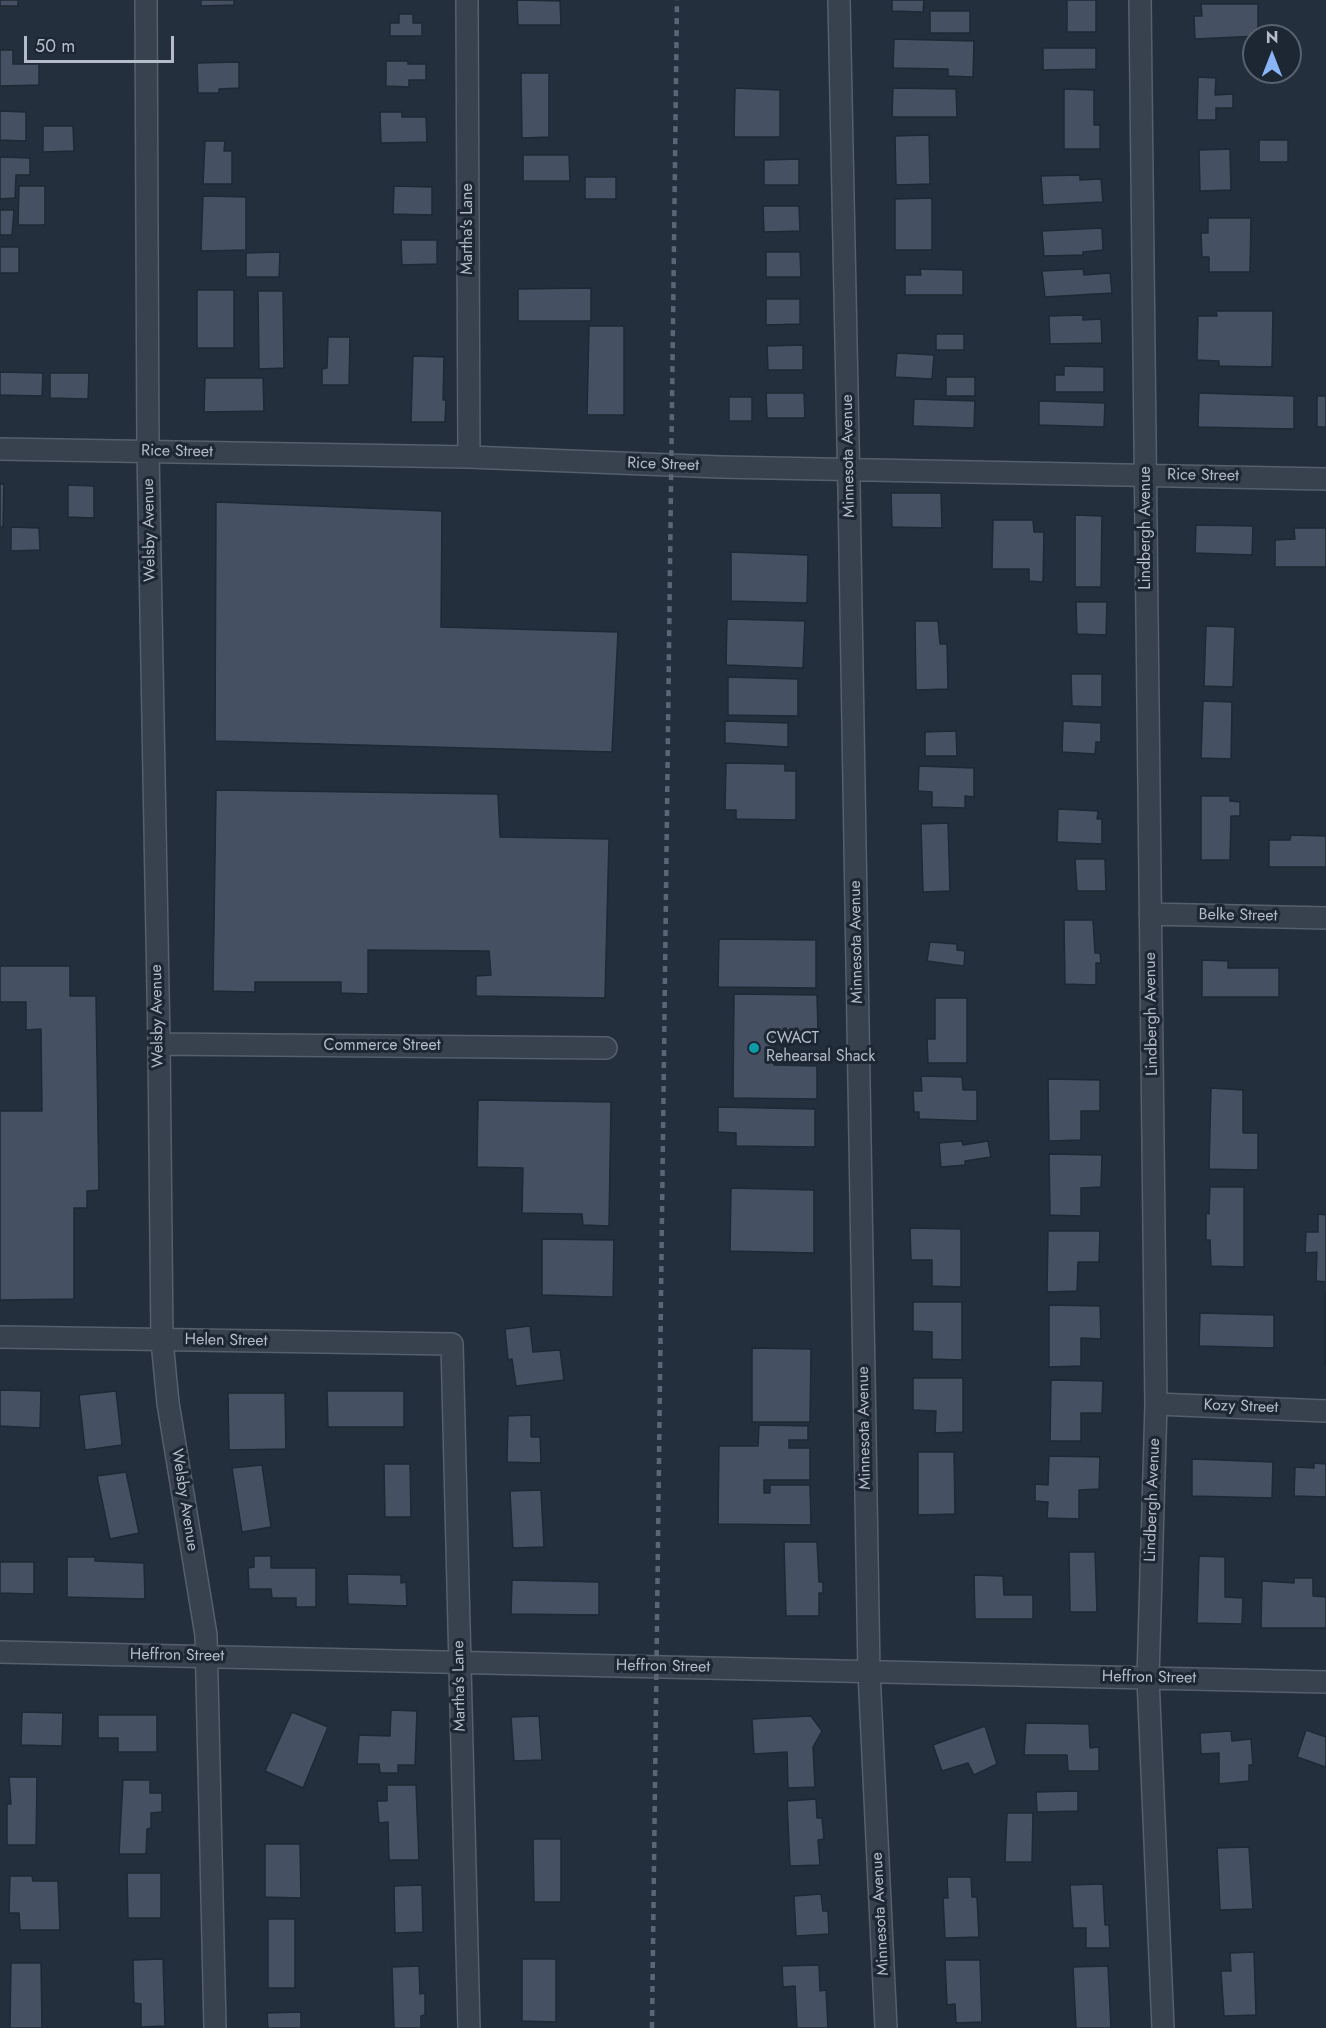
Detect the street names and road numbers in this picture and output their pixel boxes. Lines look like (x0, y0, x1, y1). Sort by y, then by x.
street label: Martha's Lane (458, 183, 478, 275)
street label: Minnesota Avenue (838, 394, 860, 518)
street label: Rice Street (141, 442, 213, 462)
street label: Rice Street (627, 454, 699, 476)
street label: Lindbergh Avenue (1136, 466, 1156, 590)
street label: Rice Street (1167, 466, 1239, 486)
street label: Welsby Avenue (139, 478, 161, 582)
street label: Minnesota Avenue (846, 880, 868, 1004)
street label: Belke Street (1198, 906, 1278, 926)
street label: Lindbergh Avenue (1141, 952, 1163, 1076)
street label: Welsby Avenue (147, 964, 169, 1068)
street label: Commerce Street (323, 1036, 441, 1056)
street label: Helen Street (184, 1331, 268, 1351)
street label: Minnesota Avenue (854, 1366, 876, 1490)
street label: Kozy Street (1203, 1396, 1279, 1418)
street label: Lindbergh Avenue (1141, 1438, 1165, 1562)
street label: Welsby Avenue (166, 1447, 202, 1553)
street label: Martha's Lane (450, 1640, 470, 1732)
street label: Heffron Street (130, 1646, 224, 1666)
street label: Heffron Street (616, 1657, 710, 1677)
street label: Heffron Street (1102, 1668, 1196, 1688)
street label: Minnesota Avenue (868, 1852, 894, 1976)

